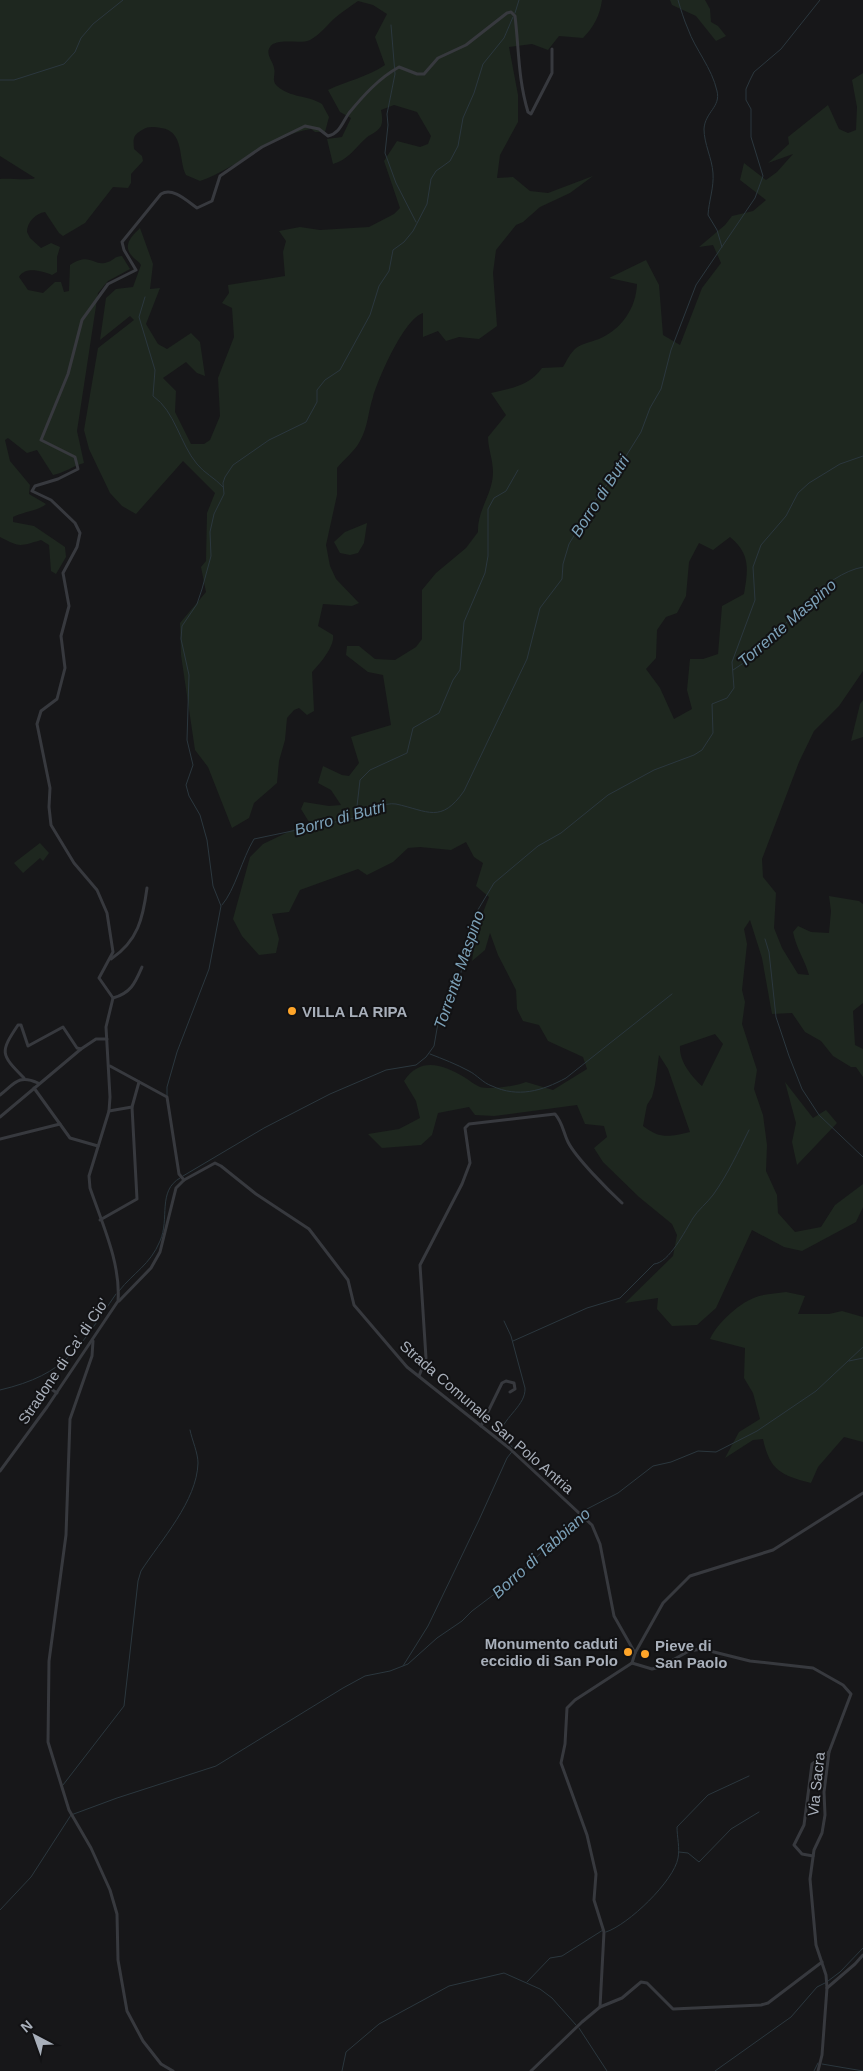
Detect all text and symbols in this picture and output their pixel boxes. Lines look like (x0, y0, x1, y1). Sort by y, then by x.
water label: Borro di Butri (567, 452, 633, 540)
water label: Torrente Maspino (735, 576, 839, 670)
water label: Borro di Butri (293, 798, 388, 838)
water label: Torrente Maspino (431, 909, 487, 1031)
place label: VILLA LA RIPA (302, 1003, 407, 1020)
marker: VILLA LA RIPA (286, 1005, 298, 1017)
street label: Stradone di Ca' di Cio' (14, 1295, 112, 1427)
street label: Strada Comunale San Polo Antria (397, 1337, 578, 1497)
water label: Borro di Tabbiano (489, 1505, 593, 1601)
place label: Monumento caduti eccidio di San Polo (480, 1635, 618, 1669)
place label: Pieve di San Paolo (655, 1637, 728, 1671)
marker: Monumento caduti eccidio di San Polo (622, 1646, 634, 1658)
marker: Pieve di San Paolo (639, 1648, 651, 1660)
street label: Via Sacra (804, 1750, 828, 1817)
north arrow (10, 2011, 60, 2061)
text: N (17, 2017, 36, 2036)

